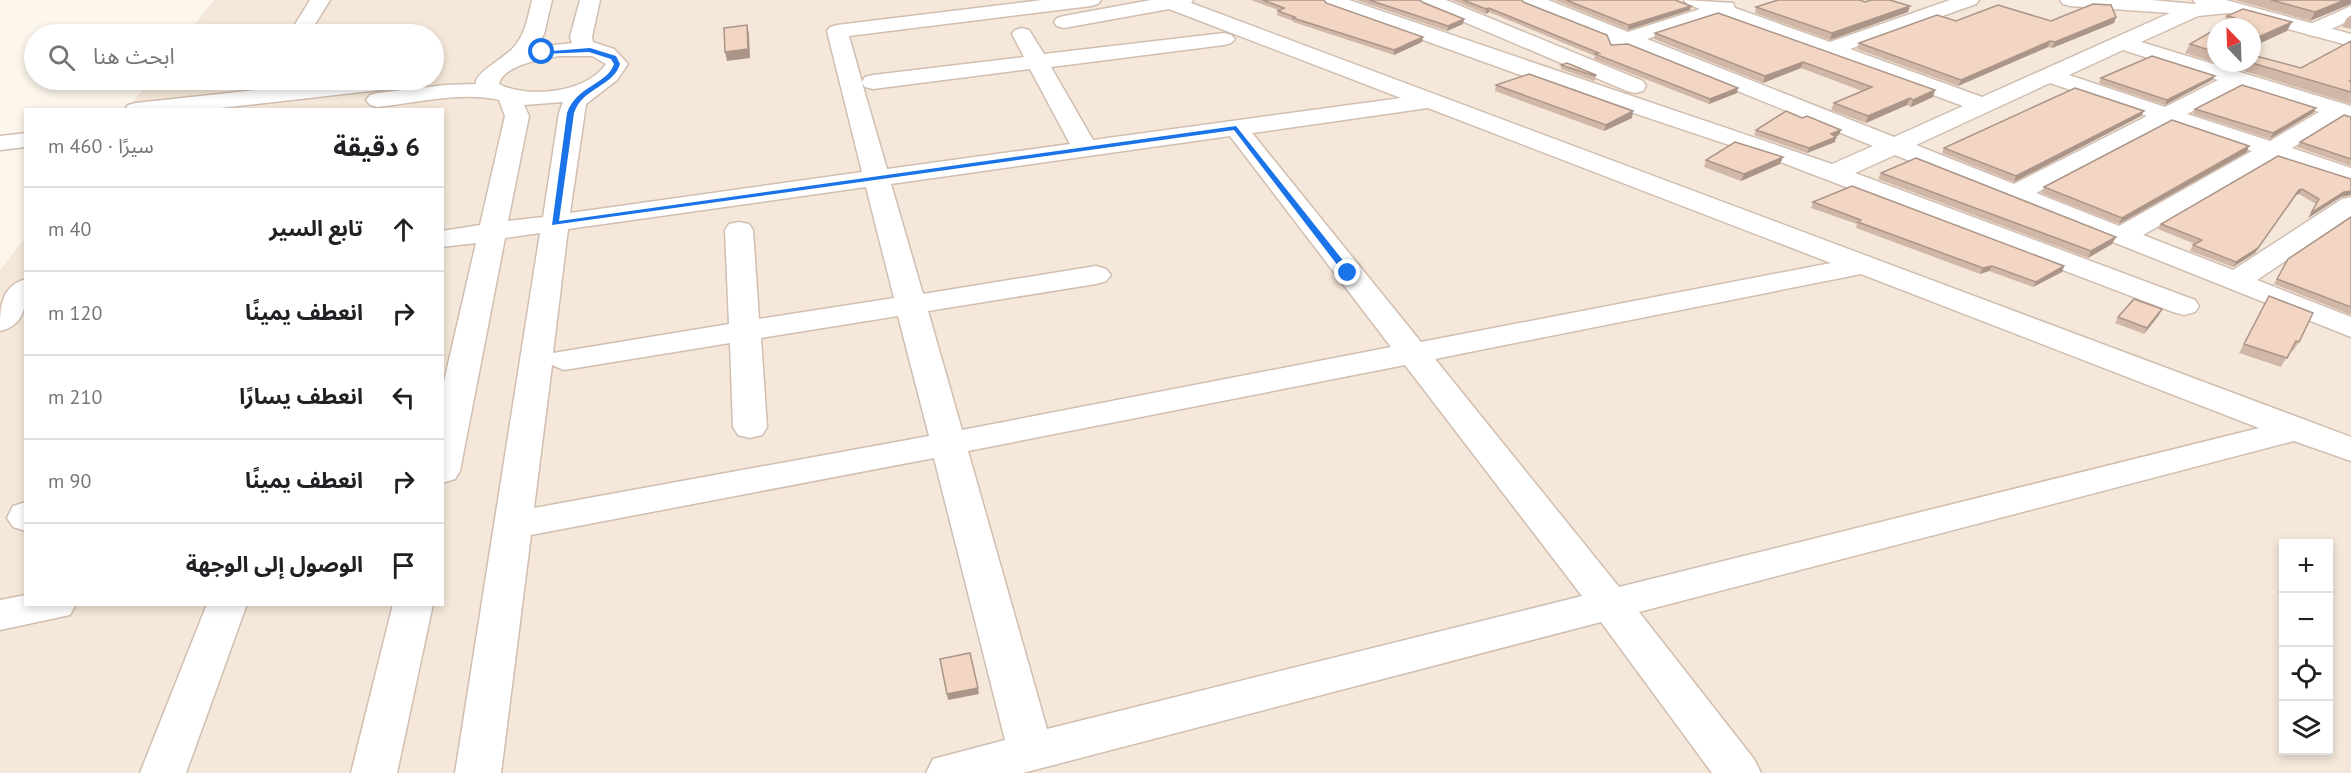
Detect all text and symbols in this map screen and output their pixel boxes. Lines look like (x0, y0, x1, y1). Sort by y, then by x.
north arrow (2207, 18, 2261, 72)
search box (24, 24, 444, 90)
route start (528, 38, 554, 64)
icon: search (45, 41, 78, 74)
text: ابحث هنا (93, 42, 175, 70)
text: 6 دقيقة (333, 130, 420, 163)
text: سيرًا · 460 m (48, 133, 154, 159)
icon: ahead (387, 213, 420, 246)
text: تابع السير (269, 214, 363, 242)
text: 40 m (48, 216, 91, 242)
route end (1334, 259, 1360, 285)
icon: right (387, 297, 420, 330)
text: انعطف يمينًا (245, 298, 363, 326)
text: 120 m (48, 300, 102, 326)
icon: left (387, 381, 420, 414)
text: انعطف يسارًا (239, 382, 363, 410)
text: 210 m (48, 384, 102, 410)
icon: right (387, 465, 420, 498)
text: انعطف يمينًا (245, 466, 363, 494)
text: 90 m (48, 468, 91, 494)
map controls (2279, 539, 2333, 755)
button: + (2279, 539, 2333, 593)
icon: arrive (387, 549, 420, 582)
text: الوصول إلى الوجهة (186, 550, 363, 578)
button: − (2279, 593, 2333, 647)
button: locate (2279, 647, 2333, 701)
button: layers (2279, 701, 2333, 755)

